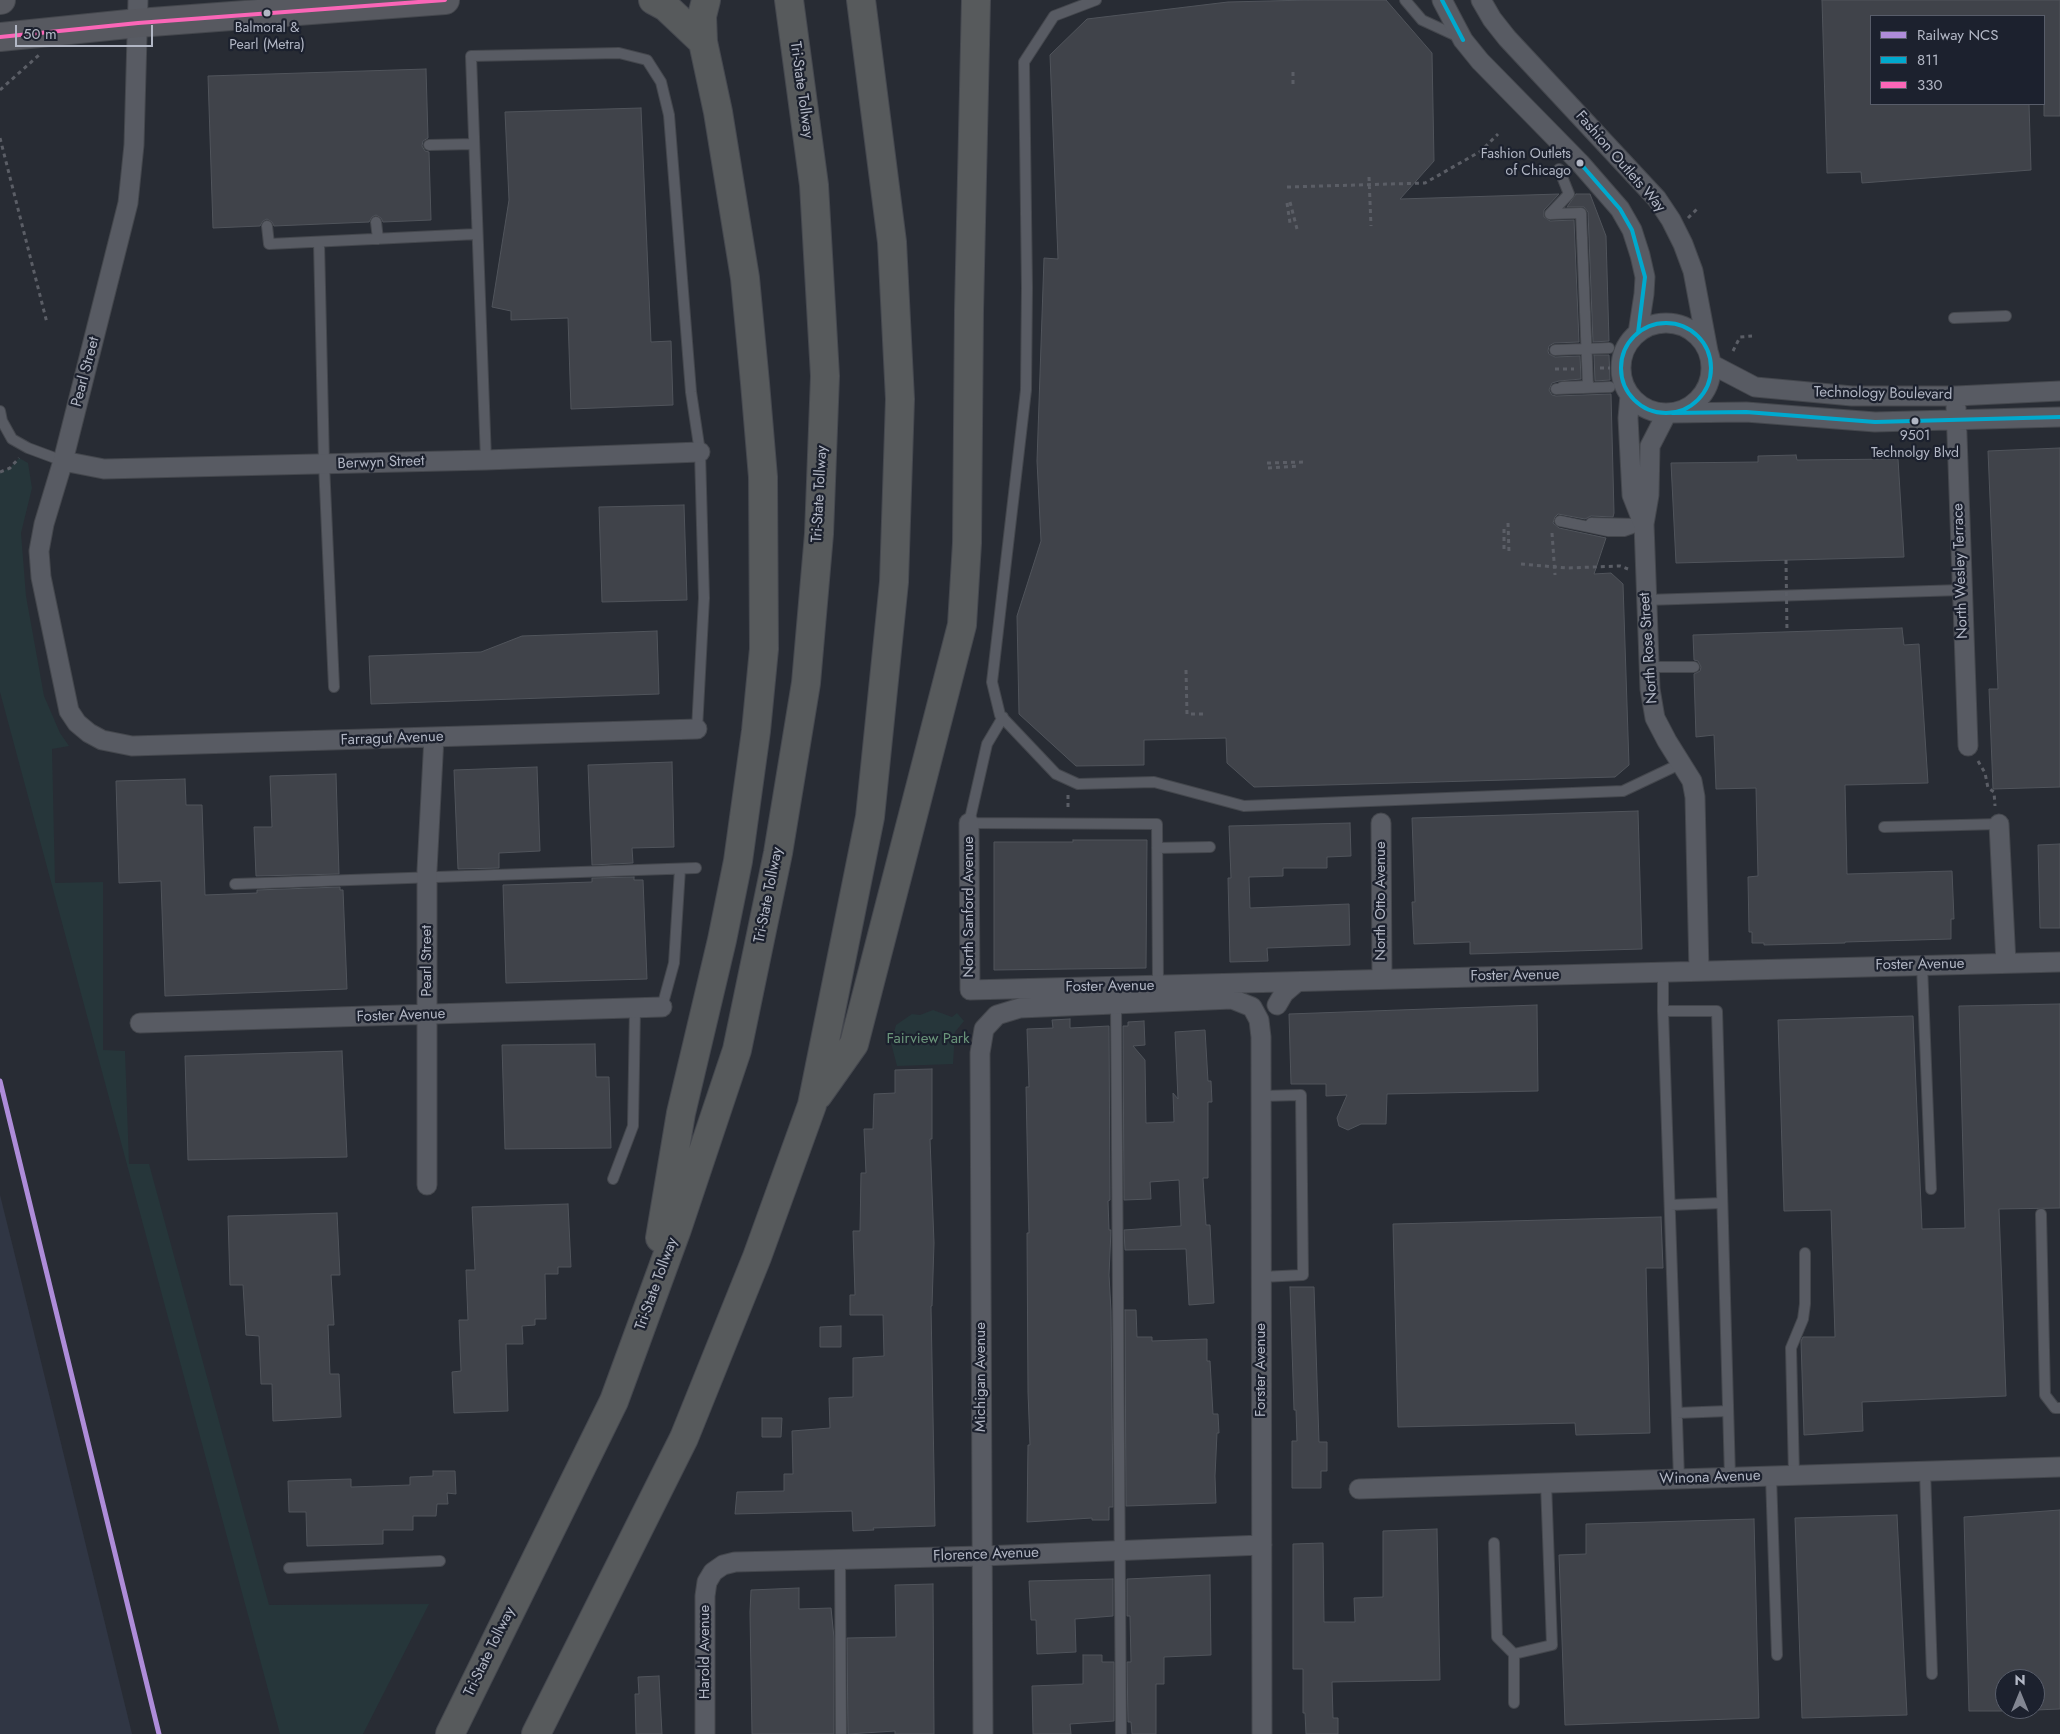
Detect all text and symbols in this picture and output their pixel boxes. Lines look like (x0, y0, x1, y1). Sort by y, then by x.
marker: Balmoral & Pearl (Metra) (262, 8, 272, 18)
scale bar (18, 15, 155, 47)
legend (1870, 15, 2045, 105)
place label: Balmoral & Pearl (Metra) (229, 21, 305, 54)
text: 50 m (23, 23, 57, 45)
text: Railway NCS (1917, 24, 1999, 46)
street label: Tri-State Tollway (785, 41, 817, 139)
text: 811 (1917, 49, 1939, 71)
text: 330 (1917, 74, 1942, 96)
street label: Fashion Outlets Way (1571, 108, 1669, 216)
place label: Fashion Outlets of Chicago (1481, 147, 1571, 180)
marker: Fashion Outlets of Chicago (1575, 158, 1585, 168)
street label: Pearl Street (68, 335, 104, 409)
street label: Technology Boulevard (1814, 384, 1952, 404)
marker: 9501 Technolgy Blvd (1910, 416, 1920, 426)
place label: 9501 Technolgy Blvd (1871, 429, 1959, 462)
street label: Tri-State Tollway (808, 445, 832, 543)
street label: Berwyn Street (337, 452, 425, 474)
street label: North Wesley Terrace (1950, 503, 1972, 639)
street label: North Rose Street (1636, 592, 1662, 704)
street label: Farragut Avenue (340, 728, 444, 750)
street label: North Sanford Avenue (960, 836, 978, 978)
street label: North Otto Avenue (1372, 841, 1390, 961)
street label: Tri-State Tollway (751, 846, 787, 944)
street label: Pearl Street (418, 925, 436, 997)
street label: Foster Avenue (1875, 955, 1965, 975)
street label: Foster Avenue (1470, 966, 1560, 986)
street label: Foster Avenue (1065, 977, 1155, 997)
street label: Foster Avenue (356, 1005, 446, 1027)
park label: Fairview Park (886, 1030, 970, 1048)
street label: Tri-State Tollway (632, 1235, 682, 1333)
street label: Michigan Avenue (972, 1322, 990, 1432)
street label: Forster Avenue (1252, 1323, 1270, 1417)
street label: Winona Avenue (1659, 1467, 1761, 1489)
street label: Florence Avenue (933, 1544, 1039, 1566)
street label: Tri-State Tollway (461, 1604, 519, 1700)
street label: Harold Avenue (696, 1605, 714, 1699)
north arrow (1995, 1669, 2045, 1719)
text: N (2014, 1670, 2026, 1690)

